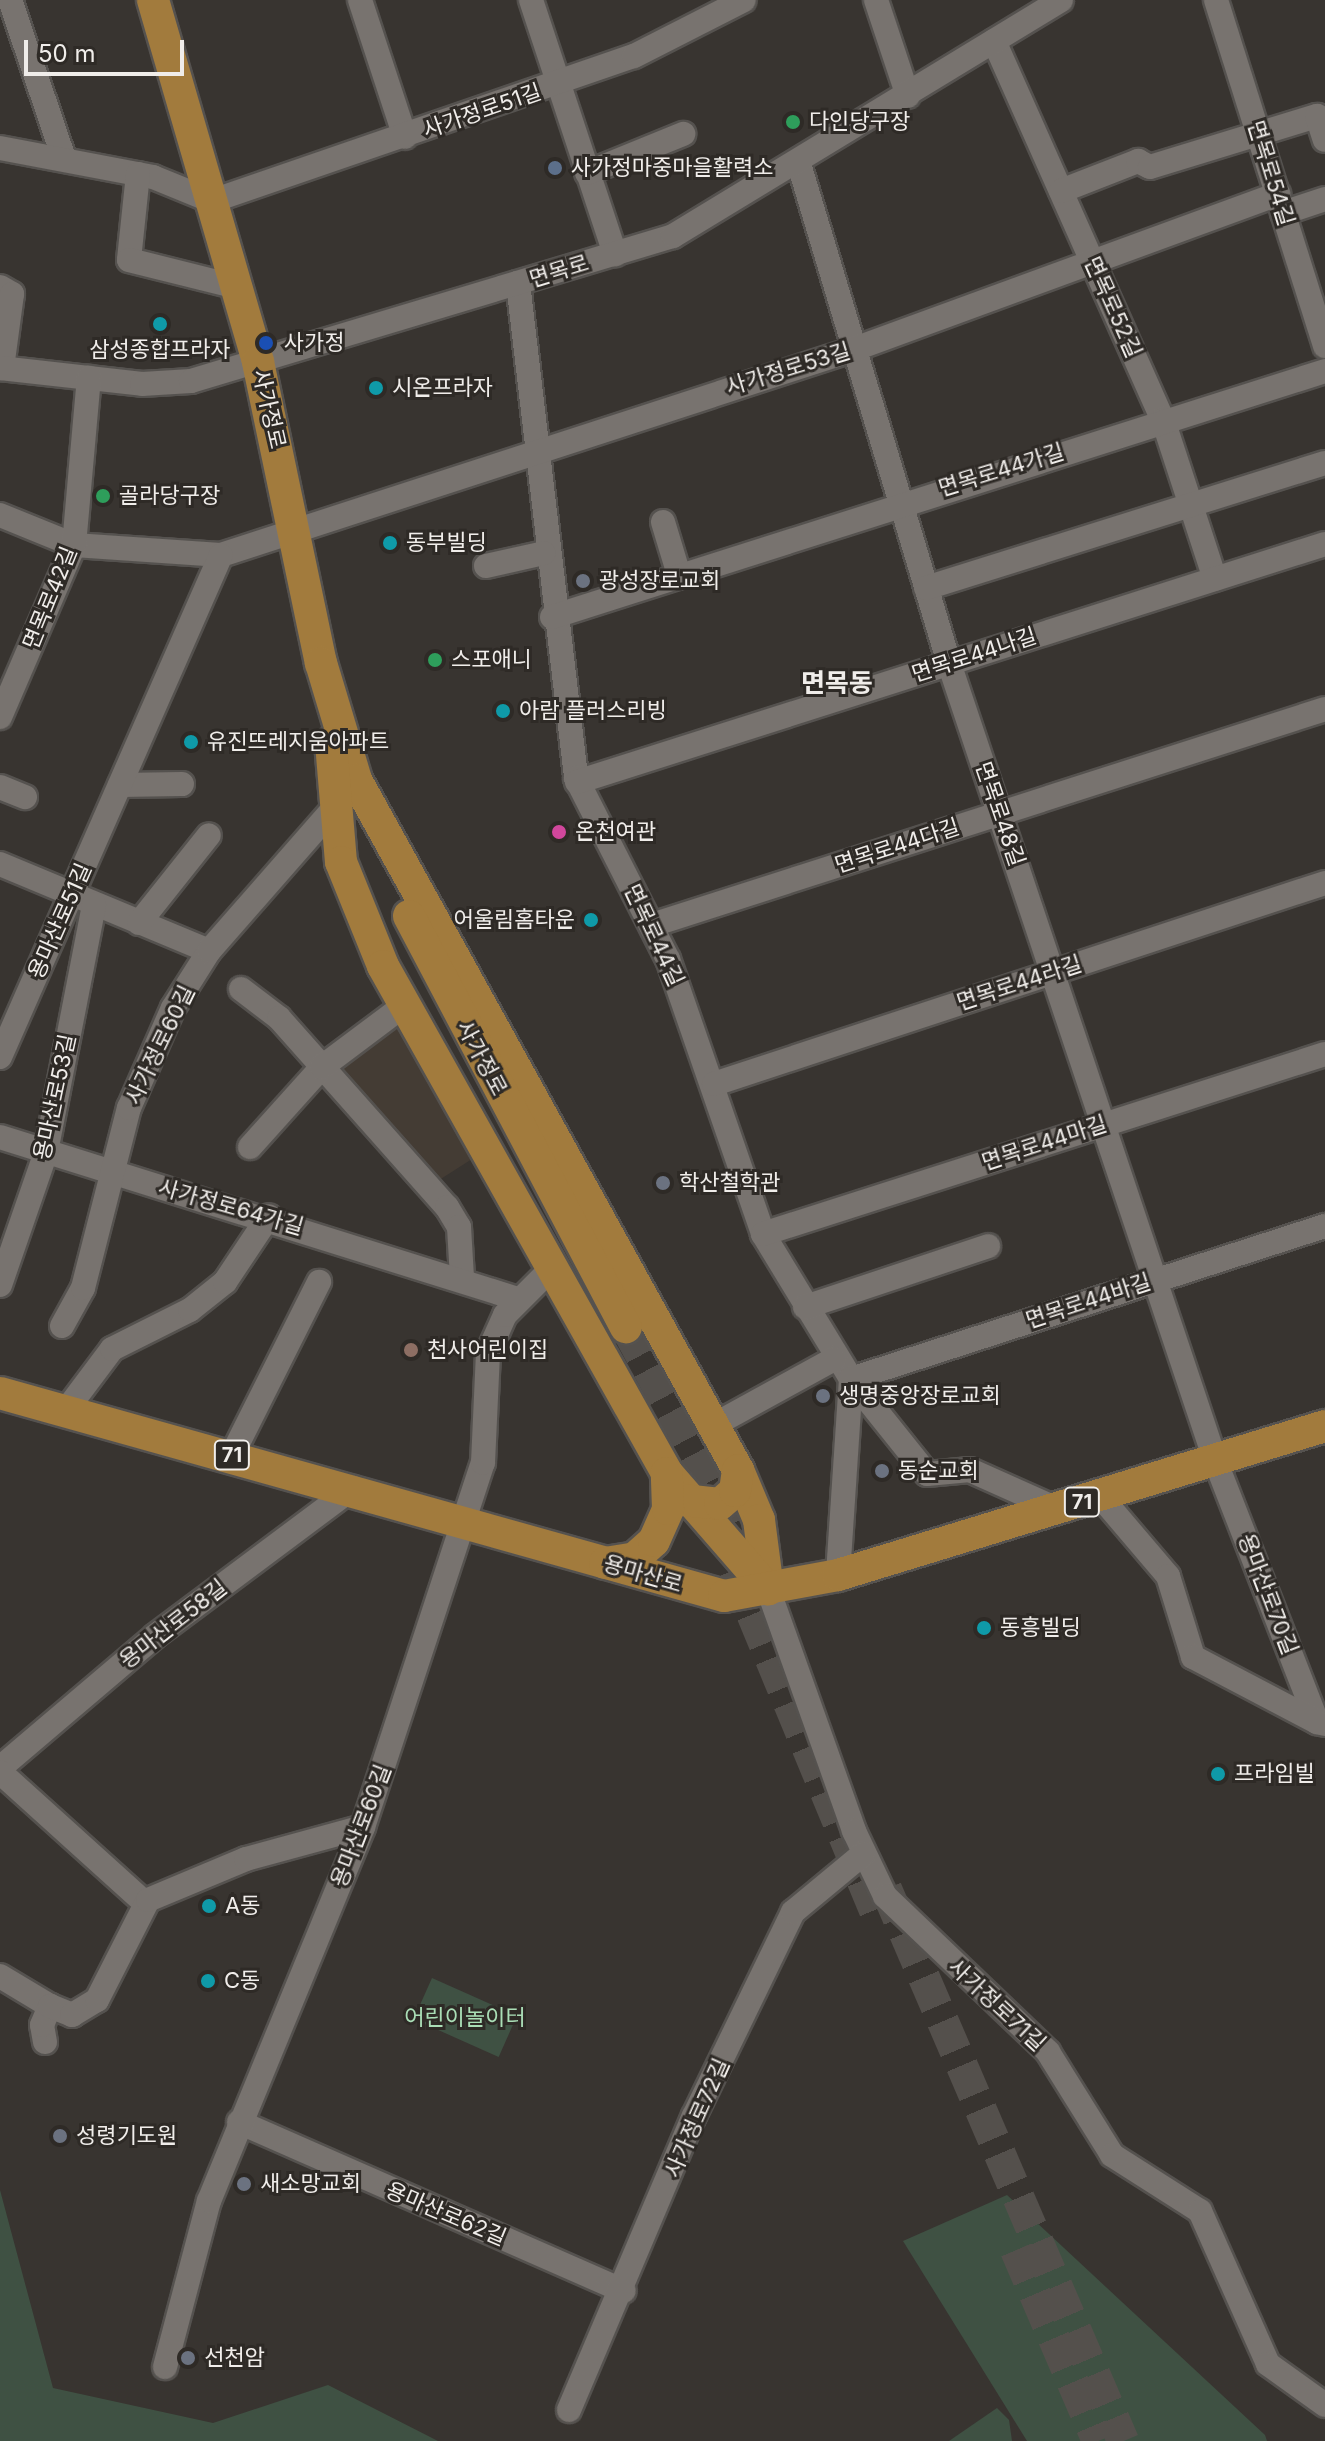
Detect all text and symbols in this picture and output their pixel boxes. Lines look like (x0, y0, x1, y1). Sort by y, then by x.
scale bar (28, 24, 188, 74)
text: 50 m (38, 39, 96, 68)
street label: 사가정로51길 (419, 78, 545, 144)
place label: 다인당구장 (809, 109, 910, 135)
marker: 다인당구장 (784, 113, 802, 131)
street label: 면목로54길 (1243, 117, 1299, 229)
place label: 사가정마중마을활력소 (571, 155, 773, 181)
marker: 사가정마중마을활력소 (546, 159, 564, 177)
street label: 면목로 (526, 250, 592, 292)
street label: 면목로52길 (1079, 252, 1147, 362)
marker: 삼성종합프라자 (151, 315, 169, 333)
place label: 사가정 (284, 330, 345, 356)
marker: 사가정 (255, 332, 277, 354)
place label: 삼성종합프라자 (89, 337, 231, 363)
street label: 사가정로53길 (723, 338, 853, 400)
street label: 사가정로 (247, 367, 291, 451)
place label: 시온프라자 (392, 375, 493, 401)
marker: 시온프라자 (367, 379, 385, 397)
street label: 면목로44가길 (935, 438, 1067, 502)
place label: 골라당구장 (119, 483, 220, 509)
marker: 골라당구장 (94, 487, 112, 505)
place label: 동부빌딩 (406, 530, 487, 556)
marker: 동부빌딩 (381, 534, 399, 552)
street label: 면목로42길 (17, 543, 83, 653)
place label: 광성장로교회 (599, 568, 720, 594)
marker: 광성장로교회 (574, 572, 592, 590)
street label: 면목로44나길 (908, 622, 1040, 688)
place label: 스포애니 (451, 647, 532, 673)
marker: 스포애니 (426, 651, 444, 669)
district label: 면목동 (801, 667, 873, 699)
place label: 아람 플러스리빙 (519, 698, 667, 724)
marker: 아람 플러스리빙 (494, 702, 512, 720)
place label: 유진뜨레지움아파트 (207, 729, 389, 755)
marker: 유진뜨레지움아파트 (182, 733, 200, 751)
street label: 면목로48길 (970, 758, 1030, 870)
street label: 면목로44다길 (831, 813, 963, 879)
place label: 온천여관 (575, 819, 656, 845)
marker: 온천여관 (550, 823, 568, 841)
street label: 용마산로51길 (23, 859, 97, 983)
street label: 면목로44길 (619, 880, 689, 990)
place label: 어울림홈타운 (454, 907, 575, 933)
marker: 어울림홈타운 (582, 911, 600, 929)
street label: 면목로44라길 (953, 950, 1085, 1016)
street label: 사가정로60길 (120, 981, 200, 1109)
street label: 사가정로 (451, 1016, 513, 1100)
street label: 용마산로53길 (29, 1032, 81, 1162)
street label: 면목로44마길 (978, 1110, 1110, 1176)
place label: 학산철학관 (679, 1170, 780, 1196)
street label: 사가정로64가길 (156, 1174, 306, 1240)
marker: 학산철학관 (654, 1174, 672, 1192)
street label: 면목로44바길 (1022, 1268, 1154, 1334)
place label: 천사어린이집 (427, 1337, 548, 1363)
marker: 천사어린이집 (402, 1341, 420, 1359)
place label: 생명중앙장로교회 (839, 1383, 1001, 1409)
marker: 생명중앙장로교회 (814, 1387, 832, 1405)
road number: 71 (212, 1439, 252, 1471)
place label: 동순교회 (898, 1458, 979, 1484)
marker: 동순교회 (873, 1462, 891, 1480)
road number: 71 (1062, 1486, 1102, 1518)
street label: 용마산로70길 (1233, 1530, 1303, 1658)
street label: 용마산로 (600, 1550, 686, 1598)
street label: 용마산로58길 (114, 1574, 232, 1674)
place label: 동흥빌딩 (1000, 1615, 1081, 1641)
marker: 동흥빌딩 (975, 1619, 993, 1637)
street label: 용마산로60길 (326, 1761, 396, 1891)
place label: 프라임빌 (1234, 1761, 1315, 1787)
marker: 프라임빌 (1209, 1765, 1227, 1783)
place label: A동 (225, 1893, 260, 1919)
marker: A동 (200, 1897, 218, 1915)
street label: 사가정로71길 (943, 1954, 1051, 2056)
place label: C동 (224, 1968, 260, 1994)
marker: C동 (199, 1972, 217, 1990)
park label: 어린이놀이터 (404, 2005, 526, 2031)
street label: 사가정로72길 (659, 2055, 735, 2181)
place label: 성령기도원 (76, 2123, 177, 2149)
marker: 성령기도원 (51, 2127, 69, 2145)
place label: 새소망교회 (260, 2171, 361, 2197)
marker: 새소망교회 (235, 2175, 253, 2193)
street label: 용마산로62길 (382, 2177, 510, 2251)
place label: 선천암 (204, 2345, 265, 2371)
marker: 선천암 (179, 2349, 197, 2367)

